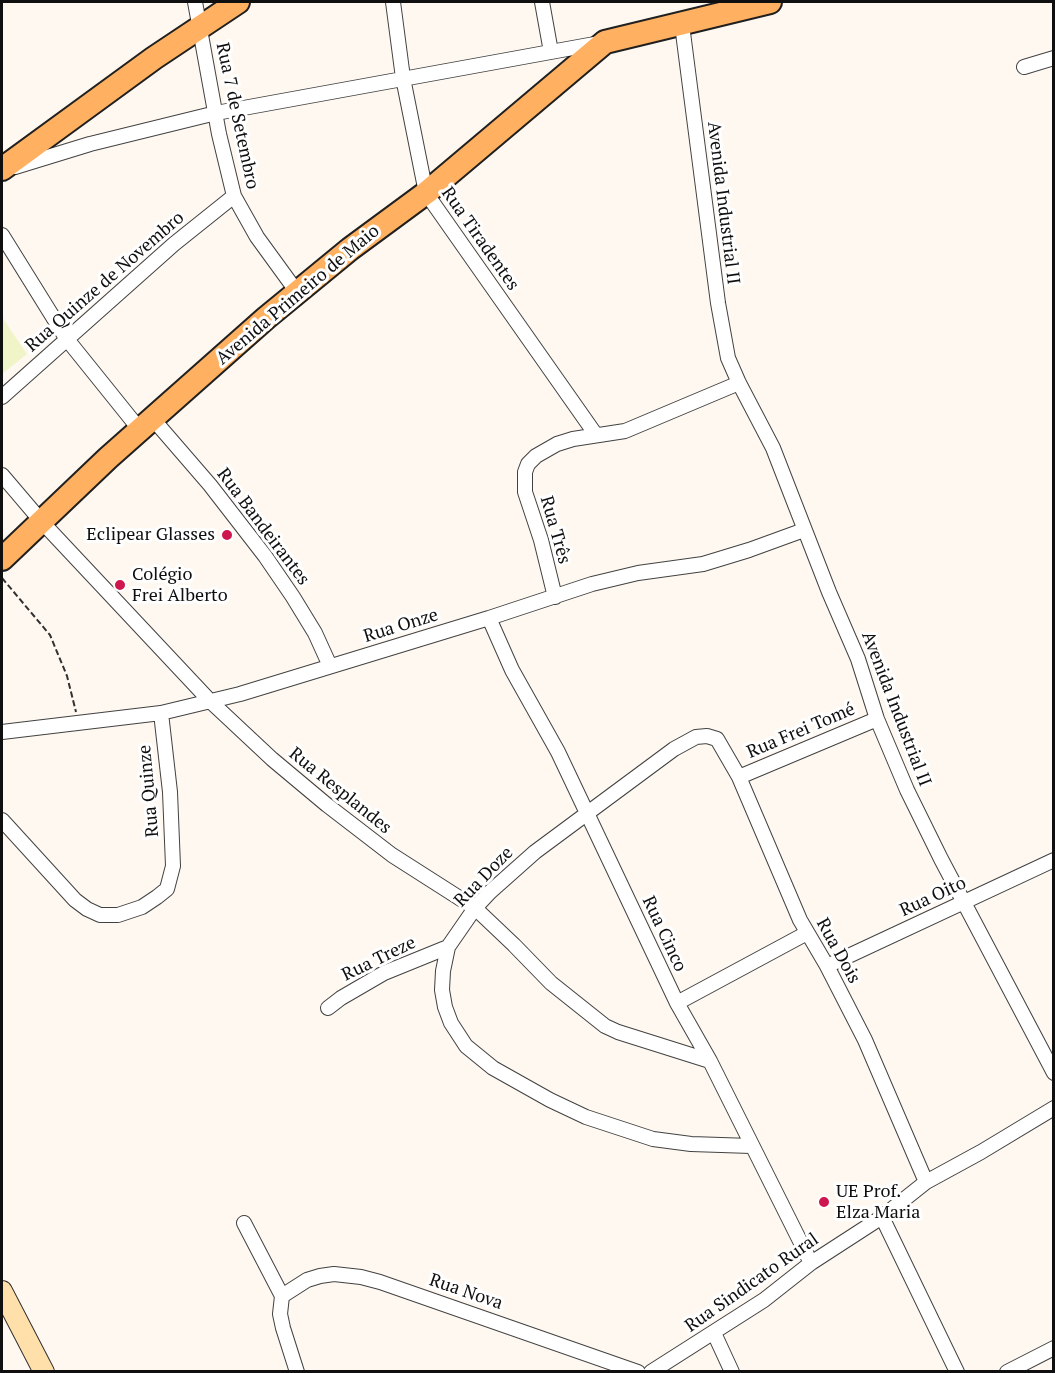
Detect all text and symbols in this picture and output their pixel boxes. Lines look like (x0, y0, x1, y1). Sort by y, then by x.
street label: Rua 7 de Setembro (211, 41, 263, 191)
street label: Avenida Industrial II (702, 120, 744, 286)
street label: Rua Tiradentes (436, 183, 524, 295)
street label: Rua Quinze de Novembro (21, 207, 189, 357)
street label: Avenida Primeiro de Maio (212, 220, 384, 370)
street label: Rua Bandeirantes (212, 464, 314, 590)
street label: Rua Três (535, 494, 575, 566)
place label: Eclipear Glasses (86, 524, 215, 546)
marker: Eclipear Glasses (220, 528, 234, 542)
place label: Colégio Frei Alberto (132, 564, 228, 606)
marker: Colégio Frei Alberto (113, 578, 127, 592)
street label: Rua Onze (361, 604, 441, 648)
street label: Avenida Industrial II (857, 629, 935, 789)
street label: Rua Frei Tomé (744, 699, 858, 763)
street label: Rua Resplandes (284, 743, 396, 839)
street label: Rua Quinze (134, 744, 164, 838)
street label: Rua Doze (450, 842, 518, 912)
street label: Rua Oito (896, 872, 970, 922)
street label: Rua Cinco (637, 893, 691, 975)
street label: Rua Dois (811, 915, 865, 987)
street label: Rua Treze (339, 932, 419, 986)
place label: UE Prof. Elza Maria (836, 1181, 920, 1224)
marker: UE Prof. Elza Maria (817, 1195, 831, 1209)
street label: Rua Sindicato Rural (681, 1229, 823, 1337)
street label: Rua Nova (426, 1269, 506, 1315)

